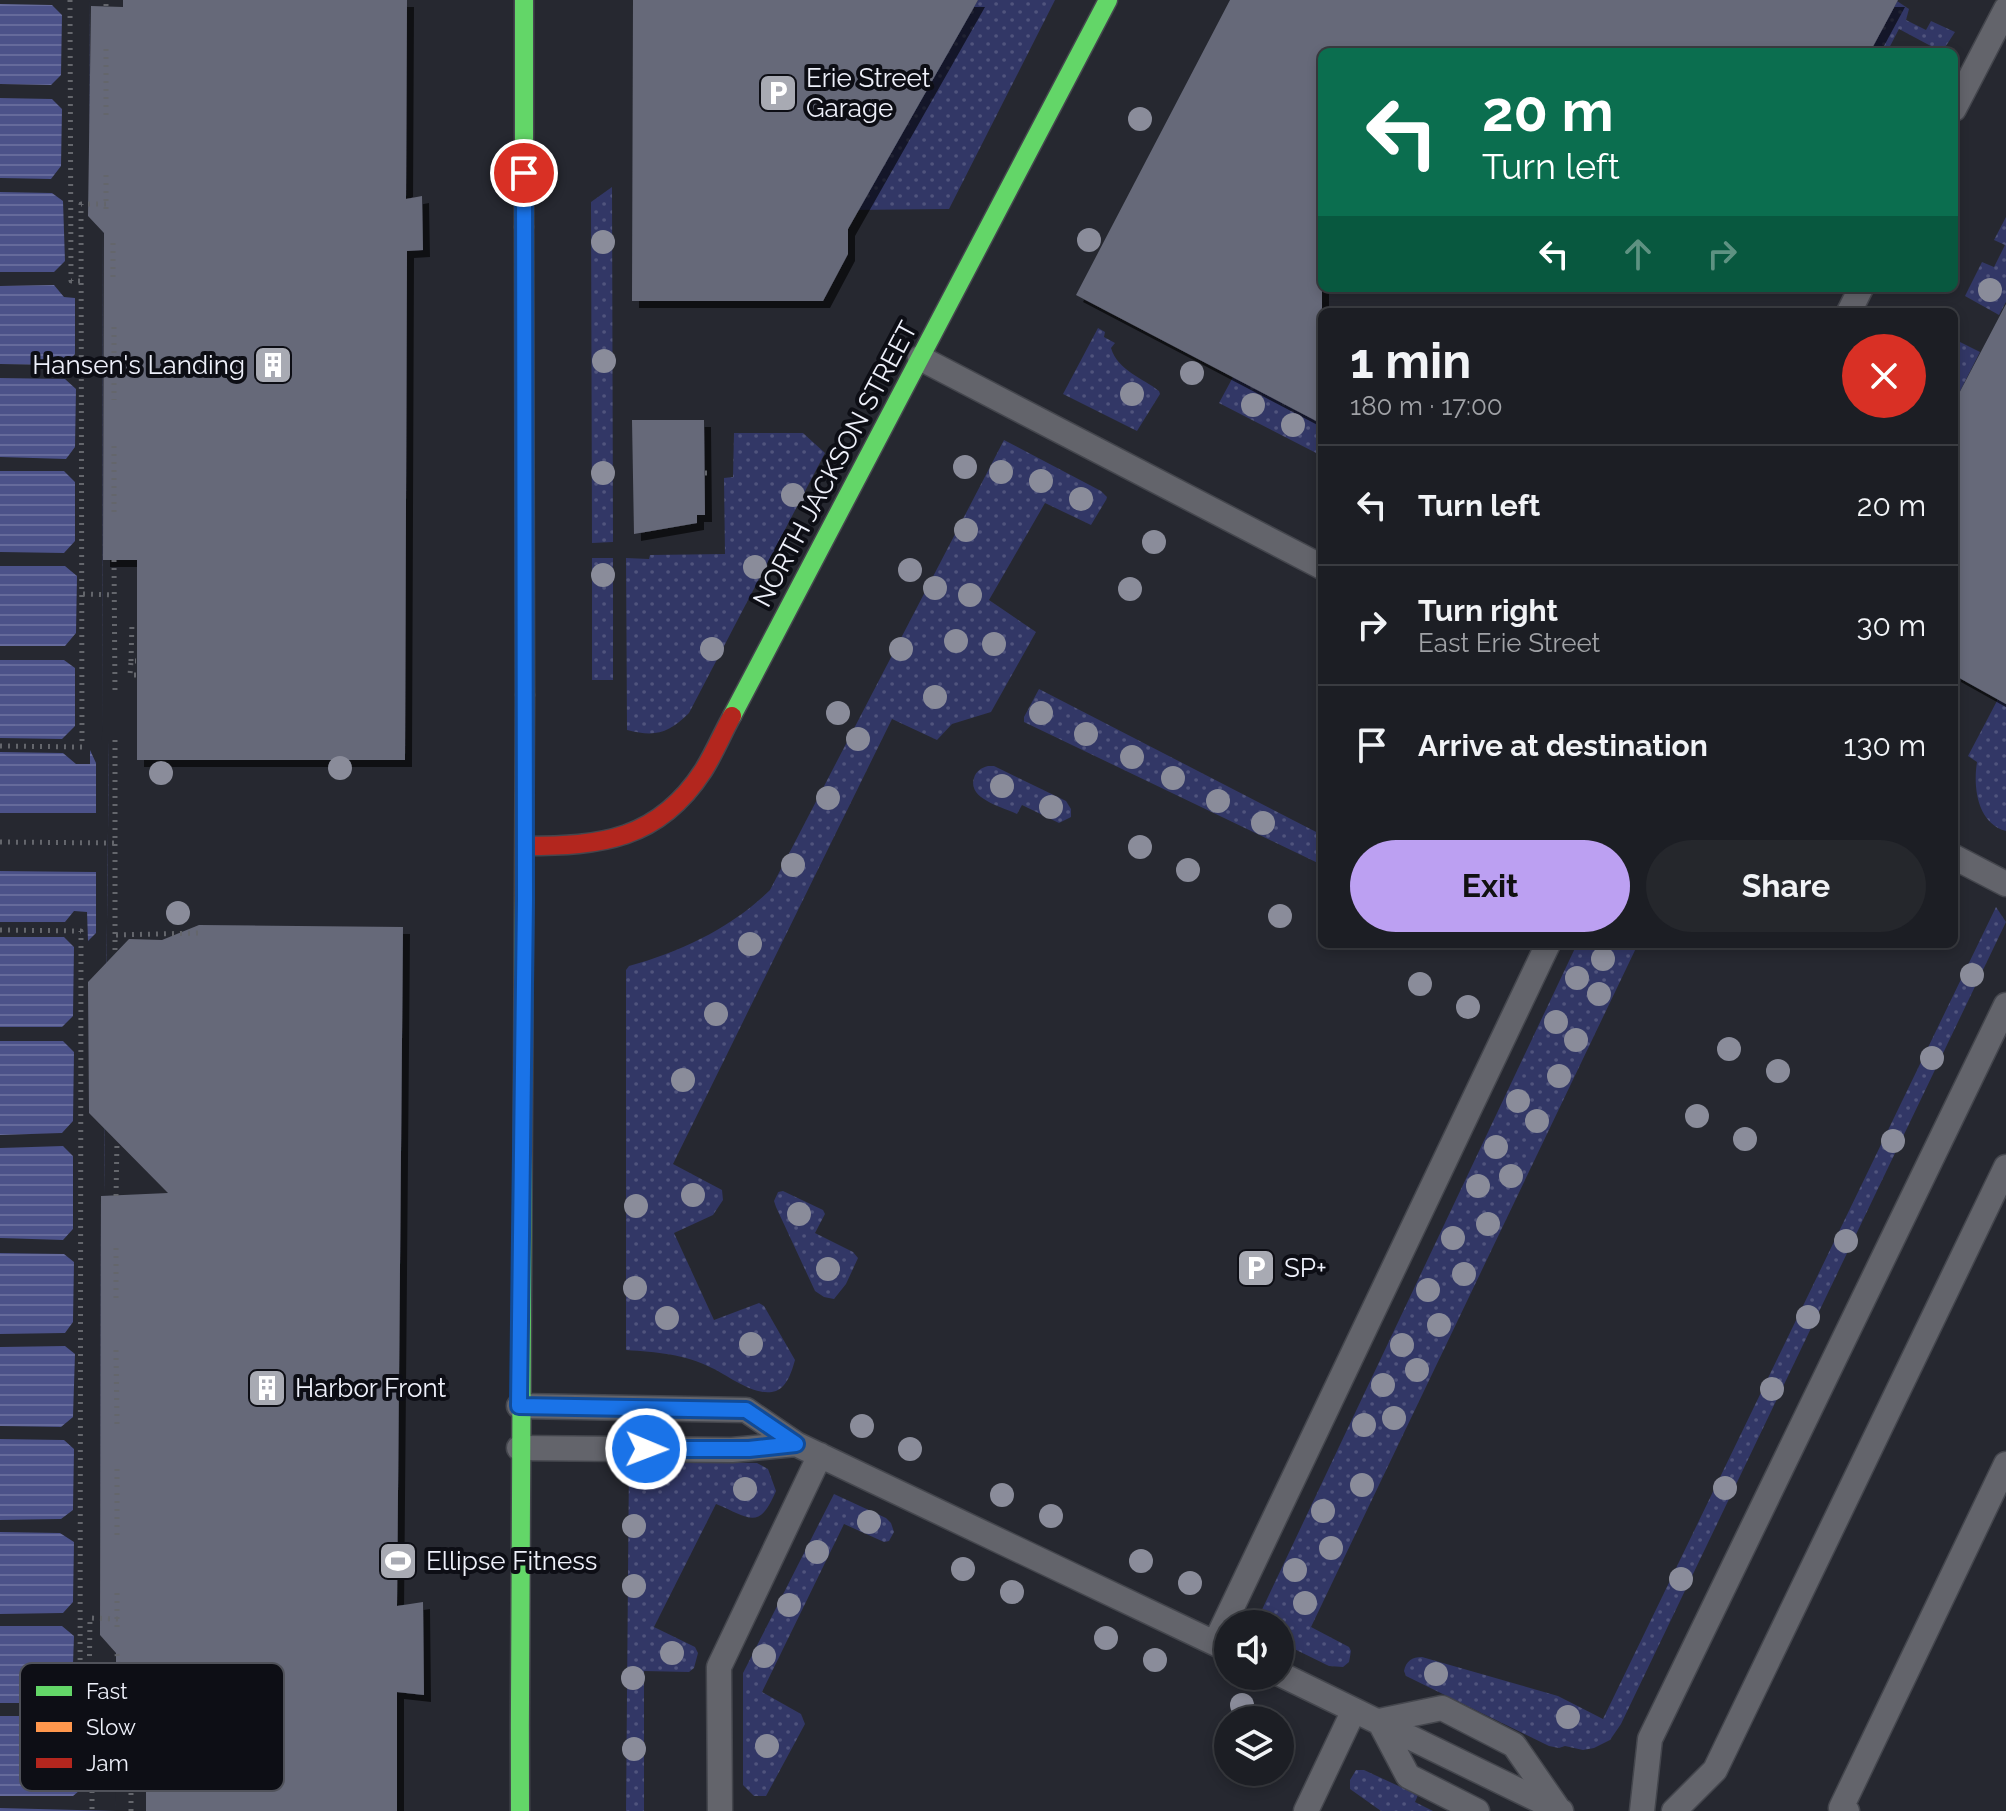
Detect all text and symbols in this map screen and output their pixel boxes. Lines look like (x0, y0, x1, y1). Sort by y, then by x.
place label: Erie Street Garage (806, 63, 931, 123)
parking icon: Erie Street Garage (757, 72, 799, 114)
text: 20 m (1482, 78, 1614, 144)
icon: left (1350, 80, 1454, 184)
pin (490, 139, 558, 207)
text: Turn left (1482, 145, 1620, 187)
icon: arrive (502, 151, 546, 195)
icon: left (1532, 232, 1576, 276)
icon: ahead (1616, 232, 1660, 276)
icon: right (1700, 232, 1744, 276)
street label: NORTH JACKSON STREET (747, 316, 923, 612)
text: 1 min (1350, 333, 1471, 389)
button: close (1842, 334, 1926, 418)
building icon: Hansen's Landing (252, 344, 294, 386)
place label: Hansen's Landing (32, 350, 245, 380)
text: 180 m · 17:00 (1350, 391, 1503, 421)
icon: left (1350, 483, 1394, 527)
text: Turn left (1418, 488, 1540, 523)
text: 20 m (1857, 488, 1926, 523)
text: Turn right (1418, 593, 1558, 628)
icon: right (1350, 603, 1394, 647)
text: 30 m (1856, 608, 1926, 643)
text: East Erie Street (1418, 628, 1600, 658)
icon: arrive (1350, 723, 1394, 767)
text: Arrive at destination (1418, 728, 1708, 763)
text: 130 m (1844, 728, 1926, 763)
button: Exit (1350, 840, 1630, 932)
button: Share (1646, 840, 1926, 932)
parking icon: SP+ (1235, 1247, 1277, 1289)
place label: SP+ (1284, 1253, 1327, 1283)
building icon: Harbor Front (246, 1367, 288, 1409)
place label: Harbor Front (295, 1373, 447, 1403)
position arrow (604, 1407, 688, 1491)
sports icon: Ellipse Fitness (377, 1540, 419, 1582)
place label: Ellipse Fitness (426, 1546, 597, 1576)
map controls (1214, 1610, 1294, 1786)
button: sound (1214, 1610, 1294, 1690)
legend (20, 1663, 284, 1791)
text: Fast (86, 1678, 128, 1704)
button: layers (1214, 1706, 1294, 1786)
text: Slow (86, 1714, 136, 1740)
text: Jam (86, 1750, 129, 1776)

